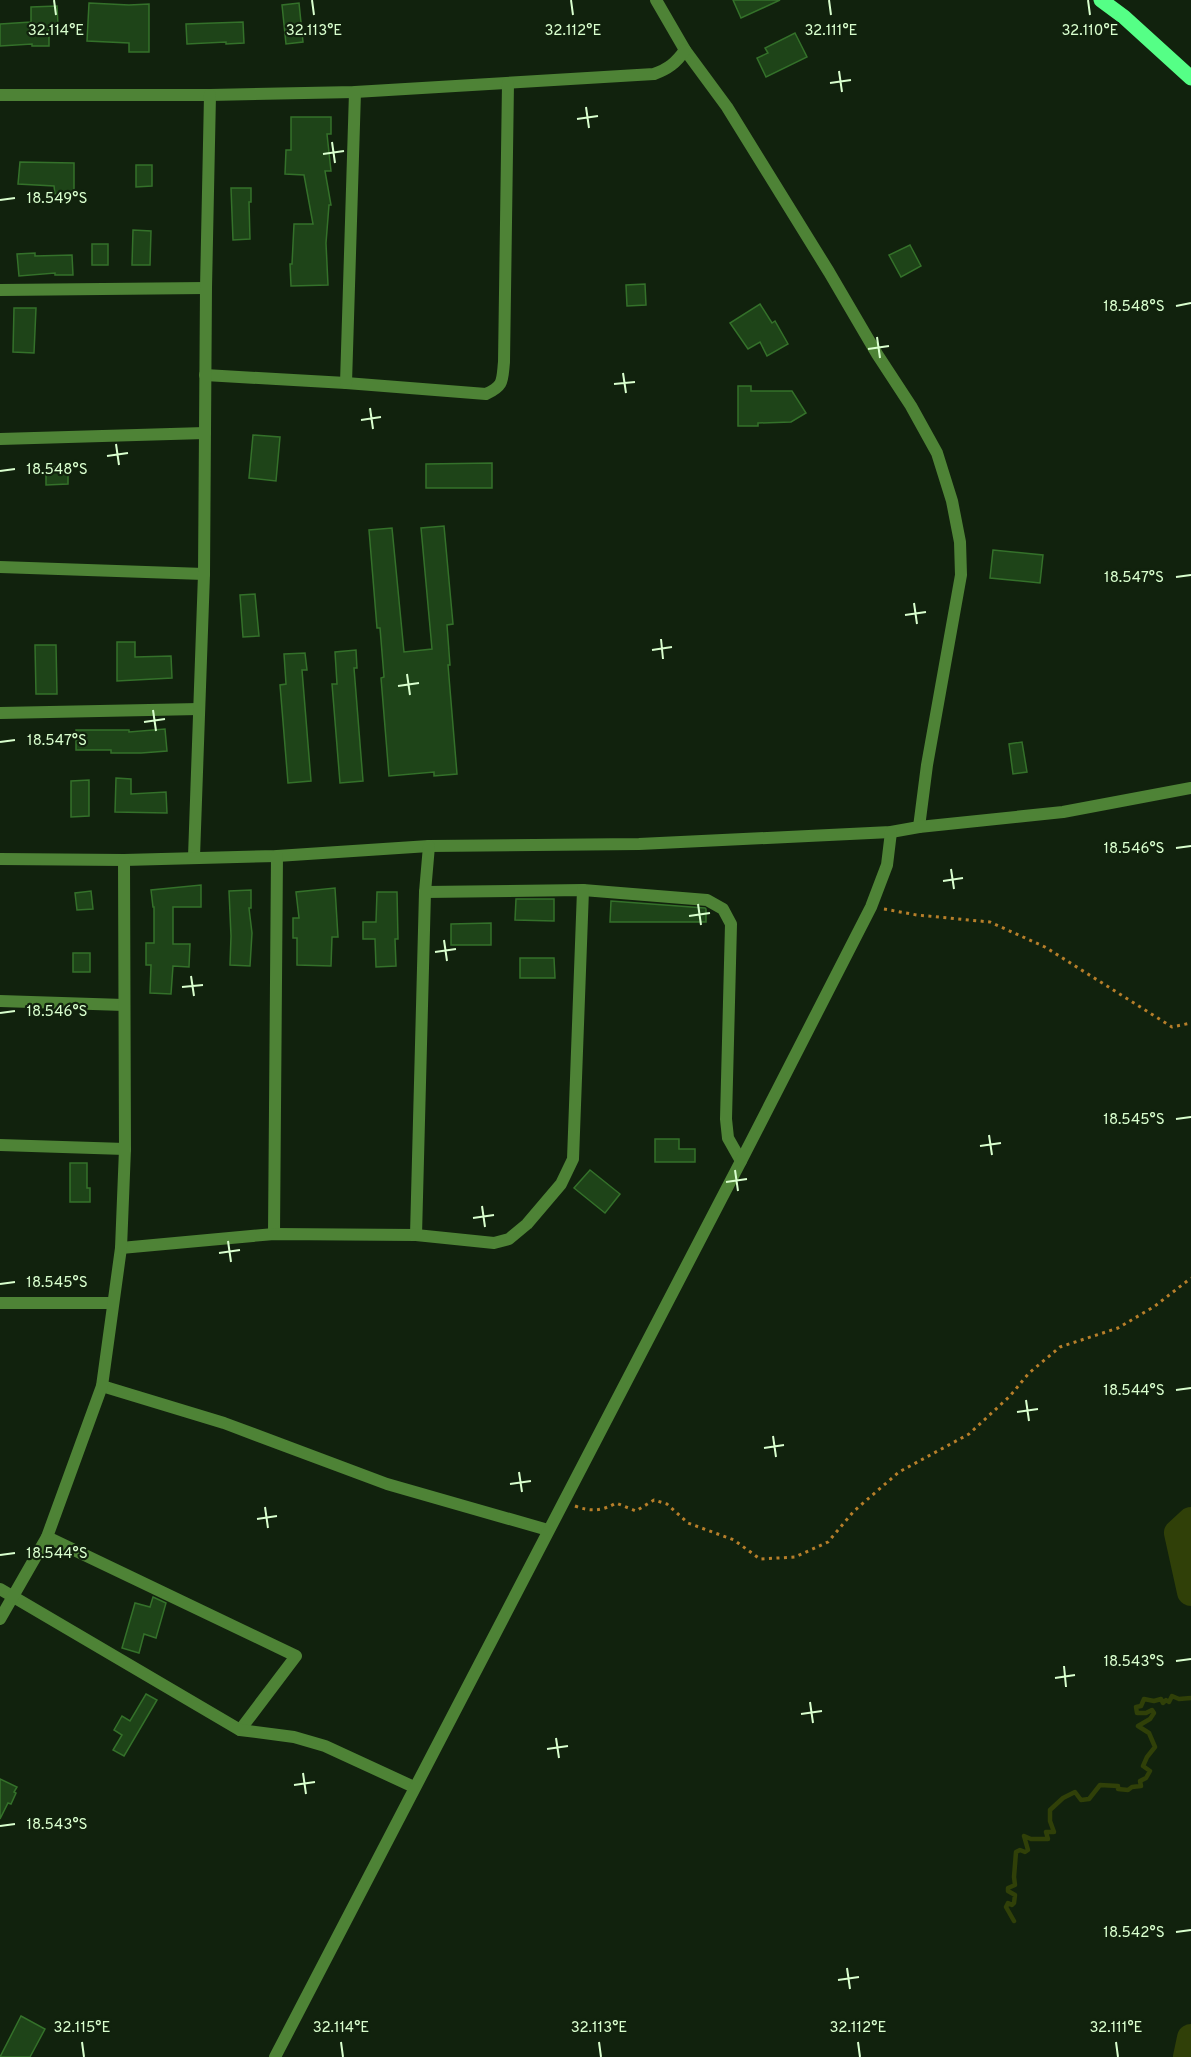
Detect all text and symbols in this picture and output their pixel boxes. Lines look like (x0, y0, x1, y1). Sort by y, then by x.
text: 32.114°E (28, 22, 84, 41)
text: 32.113°E (286, 22, 342, 41)
text: 32.112°E (545, 22, 601, 41)
text: 32.111°E (804, 22, 858, 41)
text: 32.110°E (1061, 22, 1119, 41)
text: 18.549°S (27, 190, 87, 209)
text: 18.548°S (1103, 298, 1165, 317)
text: 18.548°S (26, 461, 88, 480)
text: 18.547°S (1104, 569, 1164, 588)
text: 18.547°S (27, 732, 87, 751)
text: 18.546°S (1103, 840, 1165, 859)
text: 18.546°S (26, 1003, 88, 1022)
text: 18.545°S (1103, 1111, 1165, 1130)
text: 18.545°S (26, 1274, 88, 1293)
text: 18.544°S (1103, 1382, 1165, 1401)
text: 18.544°S (26, 1545, 88, 1564)
text: 18.543°S (1103, 1653, 1165, 1672)
text: 18.543°S (26, 1816, 88, 1835)
text: 18.542°S (1103, 1924, 1165, 1943)
text: 32.115°E (54, 2019, 110, 2038)
text: 32.114°E (313, 2019, 369, 2038)
text: 32.113°E (571, 2019, 627, 2038)
text: 32.112°E (830, 2019, 886, 2038)
text: 32.111°E (1089, 2019, 1143, 2038)

